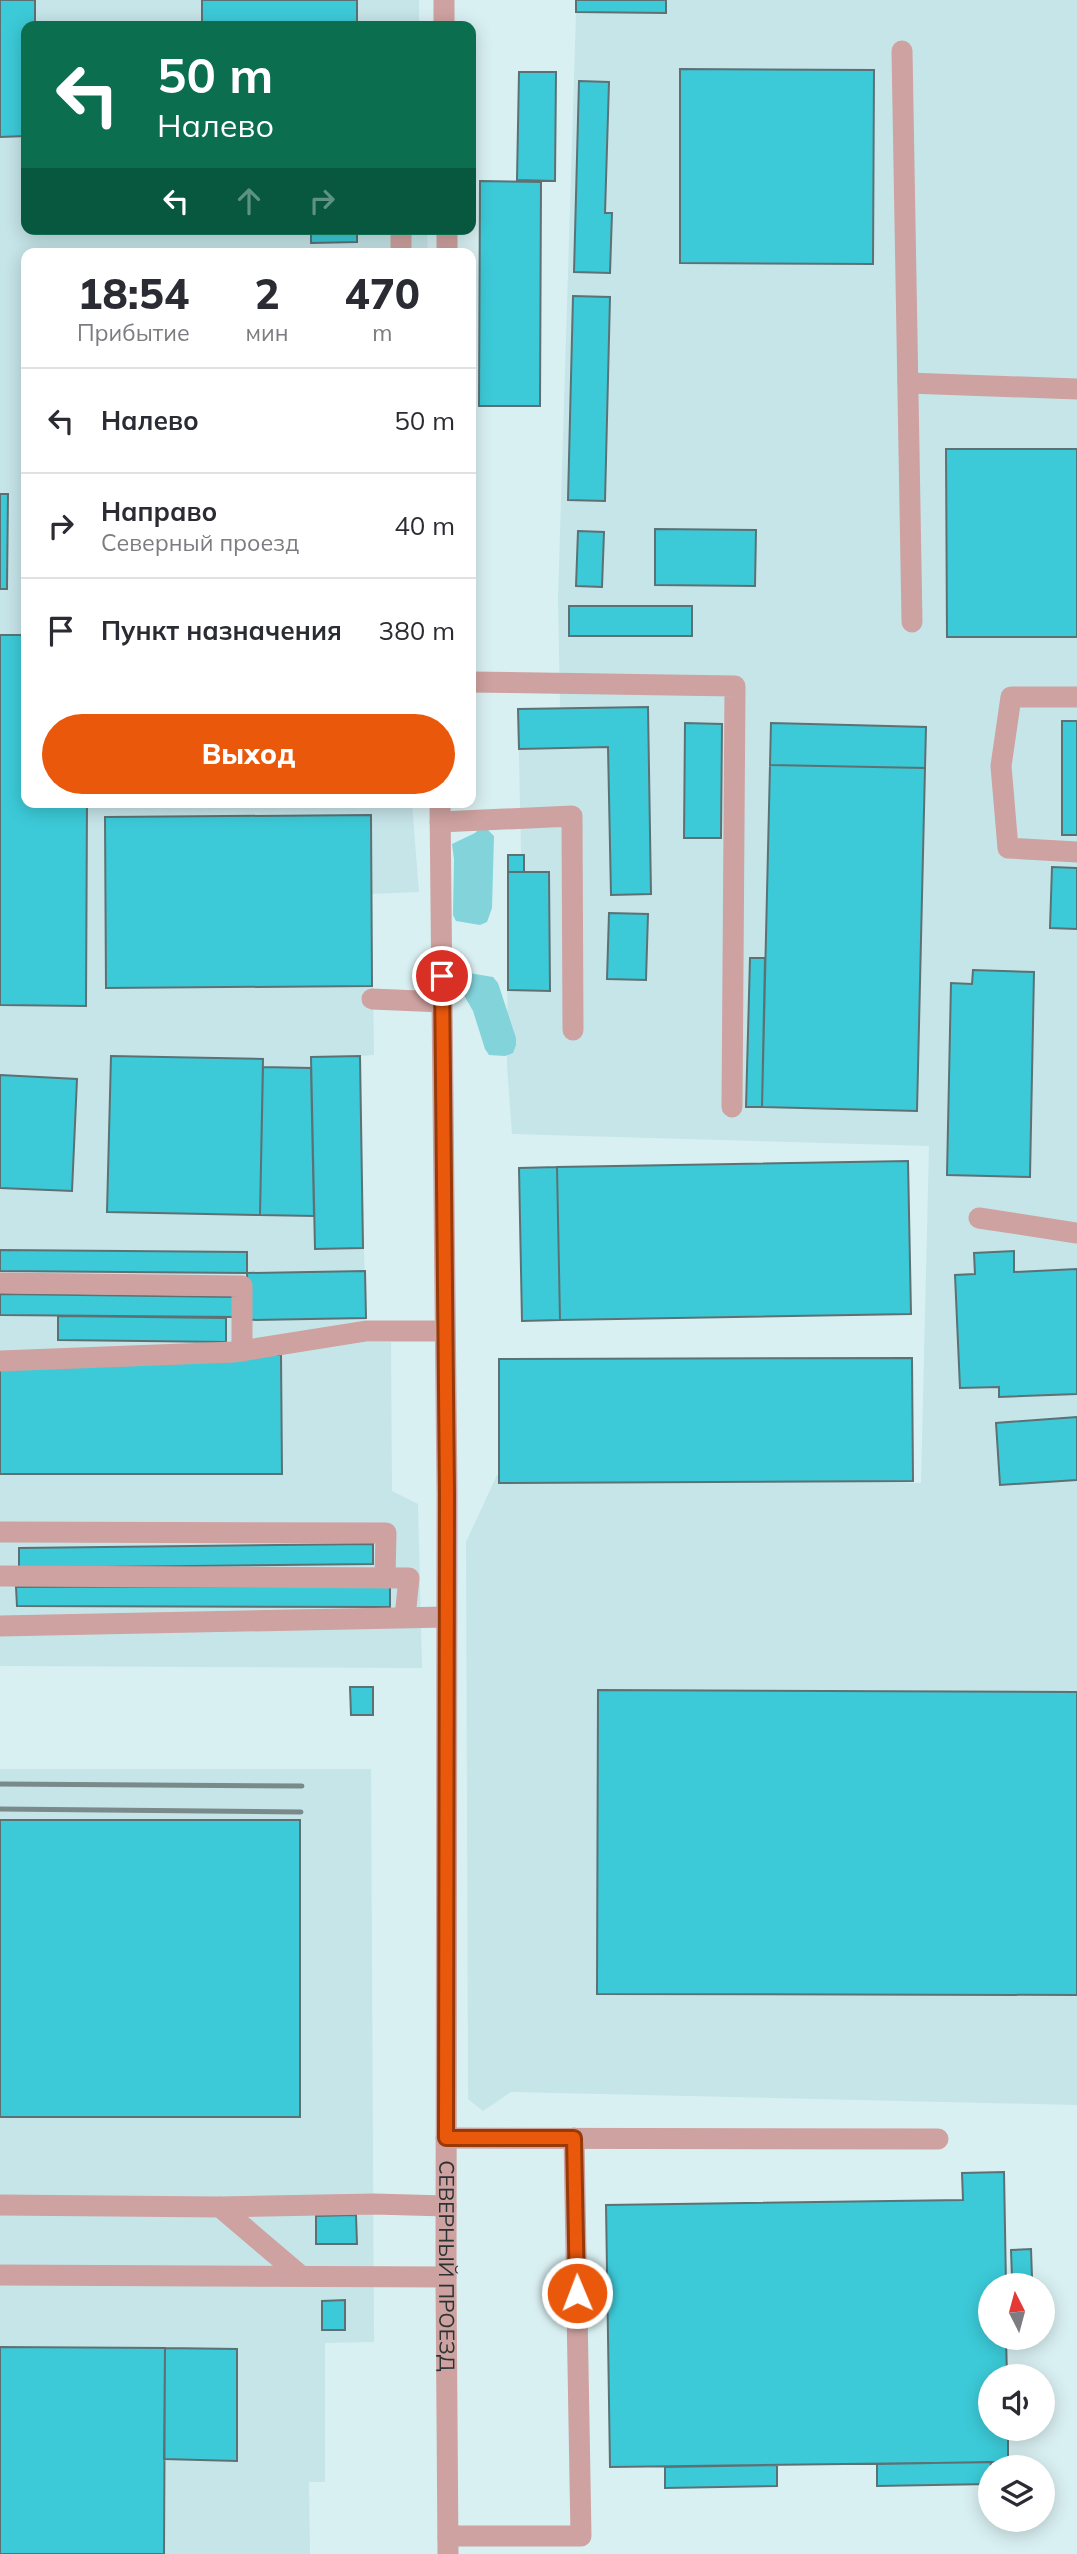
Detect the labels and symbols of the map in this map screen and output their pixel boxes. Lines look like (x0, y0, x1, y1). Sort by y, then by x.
pin (412, 946, 472, 1006)
street label: СЕВЕРНЫЙ ПРОЕЗД (434, 2160, 461, 2372)
position arrow (540, 2256, 614, 2330)
north arrow (978, 2273, 1055, 2350)

